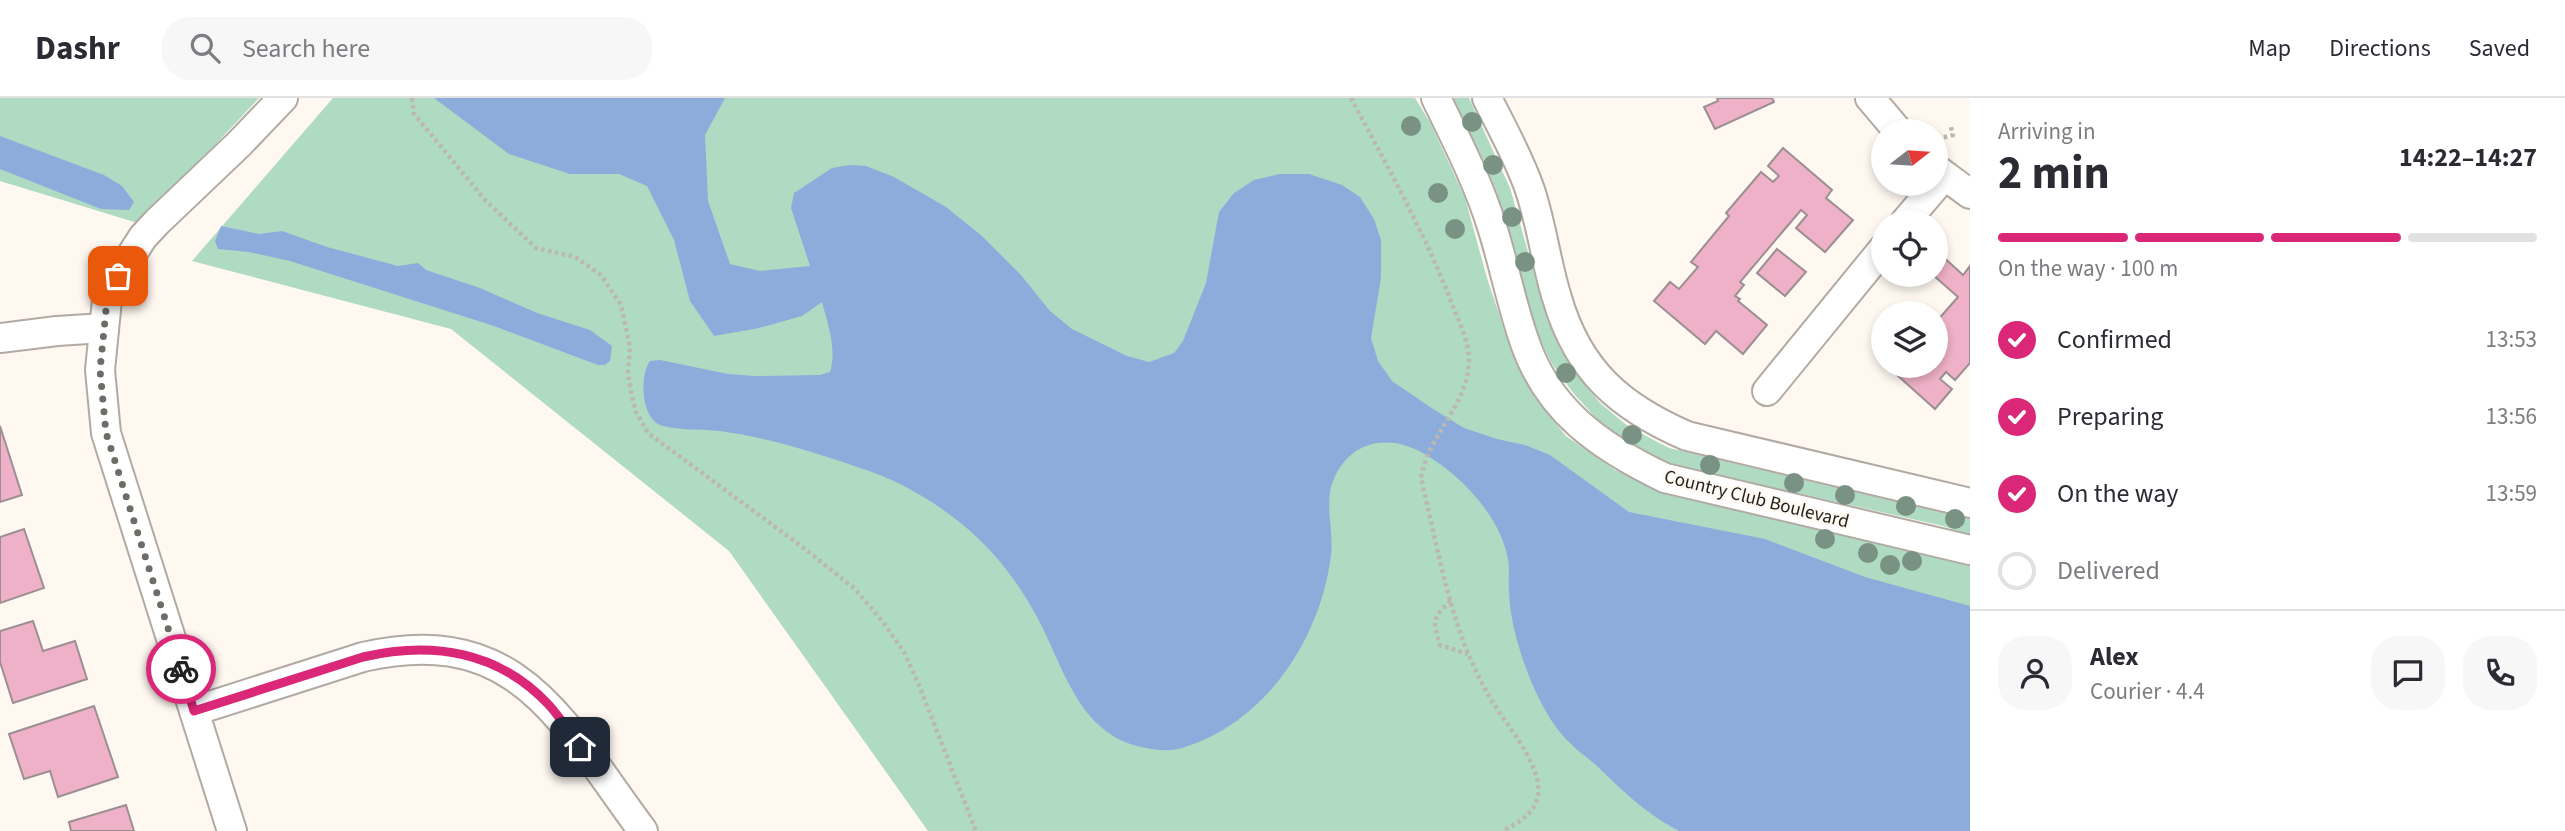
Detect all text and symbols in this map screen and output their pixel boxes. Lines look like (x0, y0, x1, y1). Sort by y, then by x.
search box (162, 17, 652, 80)
text: Dashr (35, 25, 120, 72)
icon: search (186, 29, 224, 67)
text: Search here (242, 30, 370, 67)
text: Map (2248, 31, 2291, 66)
text: Directions (2329, 31, 2431, 66)
text: Saved (2469, 31, 2530, 66)
text: Arriving in (1998, 115, 2096, 148)
north arrow (1871, 119, 1948, 196)
map controls (1871, 119, 1948, 378)
text: 14:22–14:27 (2399, 139, 2537, 176)
text: 2 min (1998, 141, 2110, 206)
button: locate (1871, 210, 1948, 287)
pin (88, 246, 148, 306)
text: On the way · 100 m (1998, 252, 2178, 285)
icon: bag (99, 257, 137, 295)
button: layers (1871, 301, 1948, 378)
icon: check (1998, 321, 2036, 359)
text: Confirmed (2057, 321, 2172, 358)
text: 13:53 (2486, 323, 2537, 356)
icon: check (1998, 398, 2036, 436)
text: Preparing (2057, 398, 2163, 435)
text: 13:56 (2486, 400, 2537, 433)
street label: Country Club Boulevard (1661, 463, 1852, 535)
icon: check (1998, 475, 2036, 513)
text: On the way (2057, 475, 2178, 512)
text: 13:59 (2486, 477, 2537, 510)
text: Delivered (2057, 552, 2160, 589)
courier (146, 634, 216, 704)
button: person (1998, 636, 2072, 710)
button: chat (2371, 636, 2445, 710)
button: phone (2463, 636, 2537, 710)
text: Alex (2090, 638, 2139, 675)
icon: bike (162, 650, 200, 688)
text: Courier · 4.4 (2090, 675, 2205, 708)
pin (550, 717, 610, 777)
icon: home (561, 728, 599, 766)

